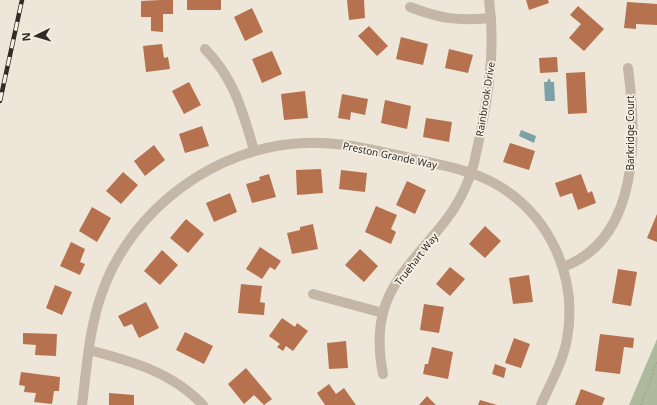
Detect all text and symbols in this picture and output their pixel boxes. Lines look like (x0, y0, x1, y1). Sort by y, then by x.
north arrow (16, 16, 56, 56)
text: N (18, 32, 33, 42)
street label: Rainbrook Drive (472, 60, 498, 137)
street label: Barkridge Court (623, 95, 637, 171)
street label: Preston Grande Way (342, 138, 439, 172)
street label: Truehart Way (391, 229, 441, 288)

